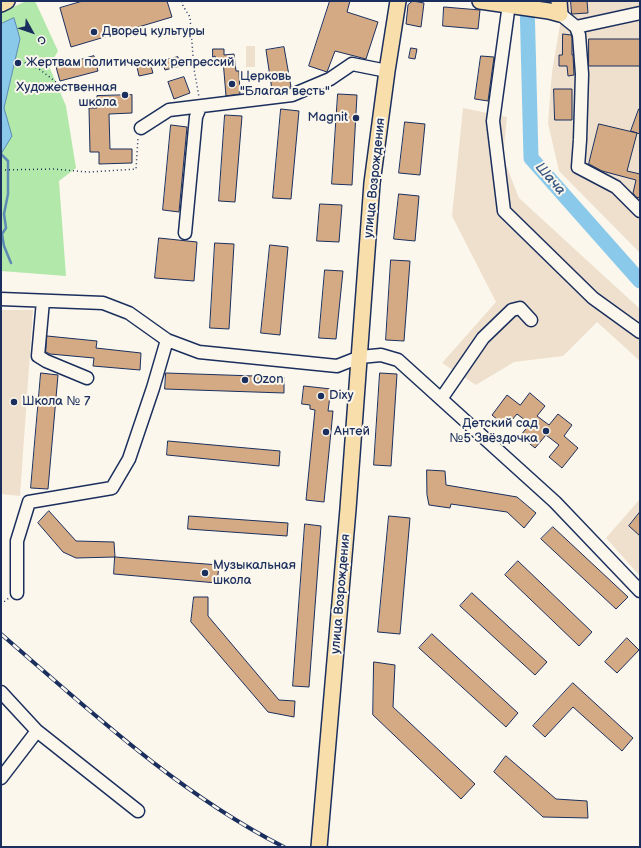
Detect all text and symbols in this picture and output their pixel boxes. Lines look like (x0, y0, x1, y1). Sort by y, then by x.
north arrow (12, 12, 52, 52)
place label: Дворец культуры (102, 24, 205, 40)
marker: Дворец культуры (89, 27, 99, 37)
text: С (34, 33, 49, 47)
place label: Жертвам политических репрессий (26, 55, 234, 71)
marker: Жертвам политических репрессий (13, 58, 23, 68)
place label: Церковь "Благая весть" (240, 69, 330, 100)
marker: Церковь "Благая весть" (227, 79, 237, 89)
place label: Художественная школа (16, 80, 117, 111)
marker: Художественная школа (120, 90, 130, 100)
place label: Magnit (308, 110, 348, 126)
marker: Magnit (351, 113, 361, 123)
street label: улица Возрождения (361, 117, 389, 239)
water label: Шача (531, 159, 569, 199)
place label: Ozon (253, 372, 283, 388)
marker: Ozon (240, 375, 250, 385)
place label: Dixy (329, 388, 354, 404)
marker: Dixy (316, 391, 326, 401)
place label: Школа № 7 (22, 394, 90, 410)
marker: Школа № 7 (9, 397, 19, 407)
place label: Детский сад №5 Звёздочка (449, 416, 538, 447)
place label: Антей (334, 424, 370, 440)
marker: Детский сад №5 Звёздочка (541, 426, 551, 436)
marker: Антей (321, 427, 331, 437)
street label: улица Возрождения (328, 533, 354, 655)
place label: Музыкальная школа (213, 558, 296, 589)
marker: Музыкальная школа (200, 568, 210, 578)

